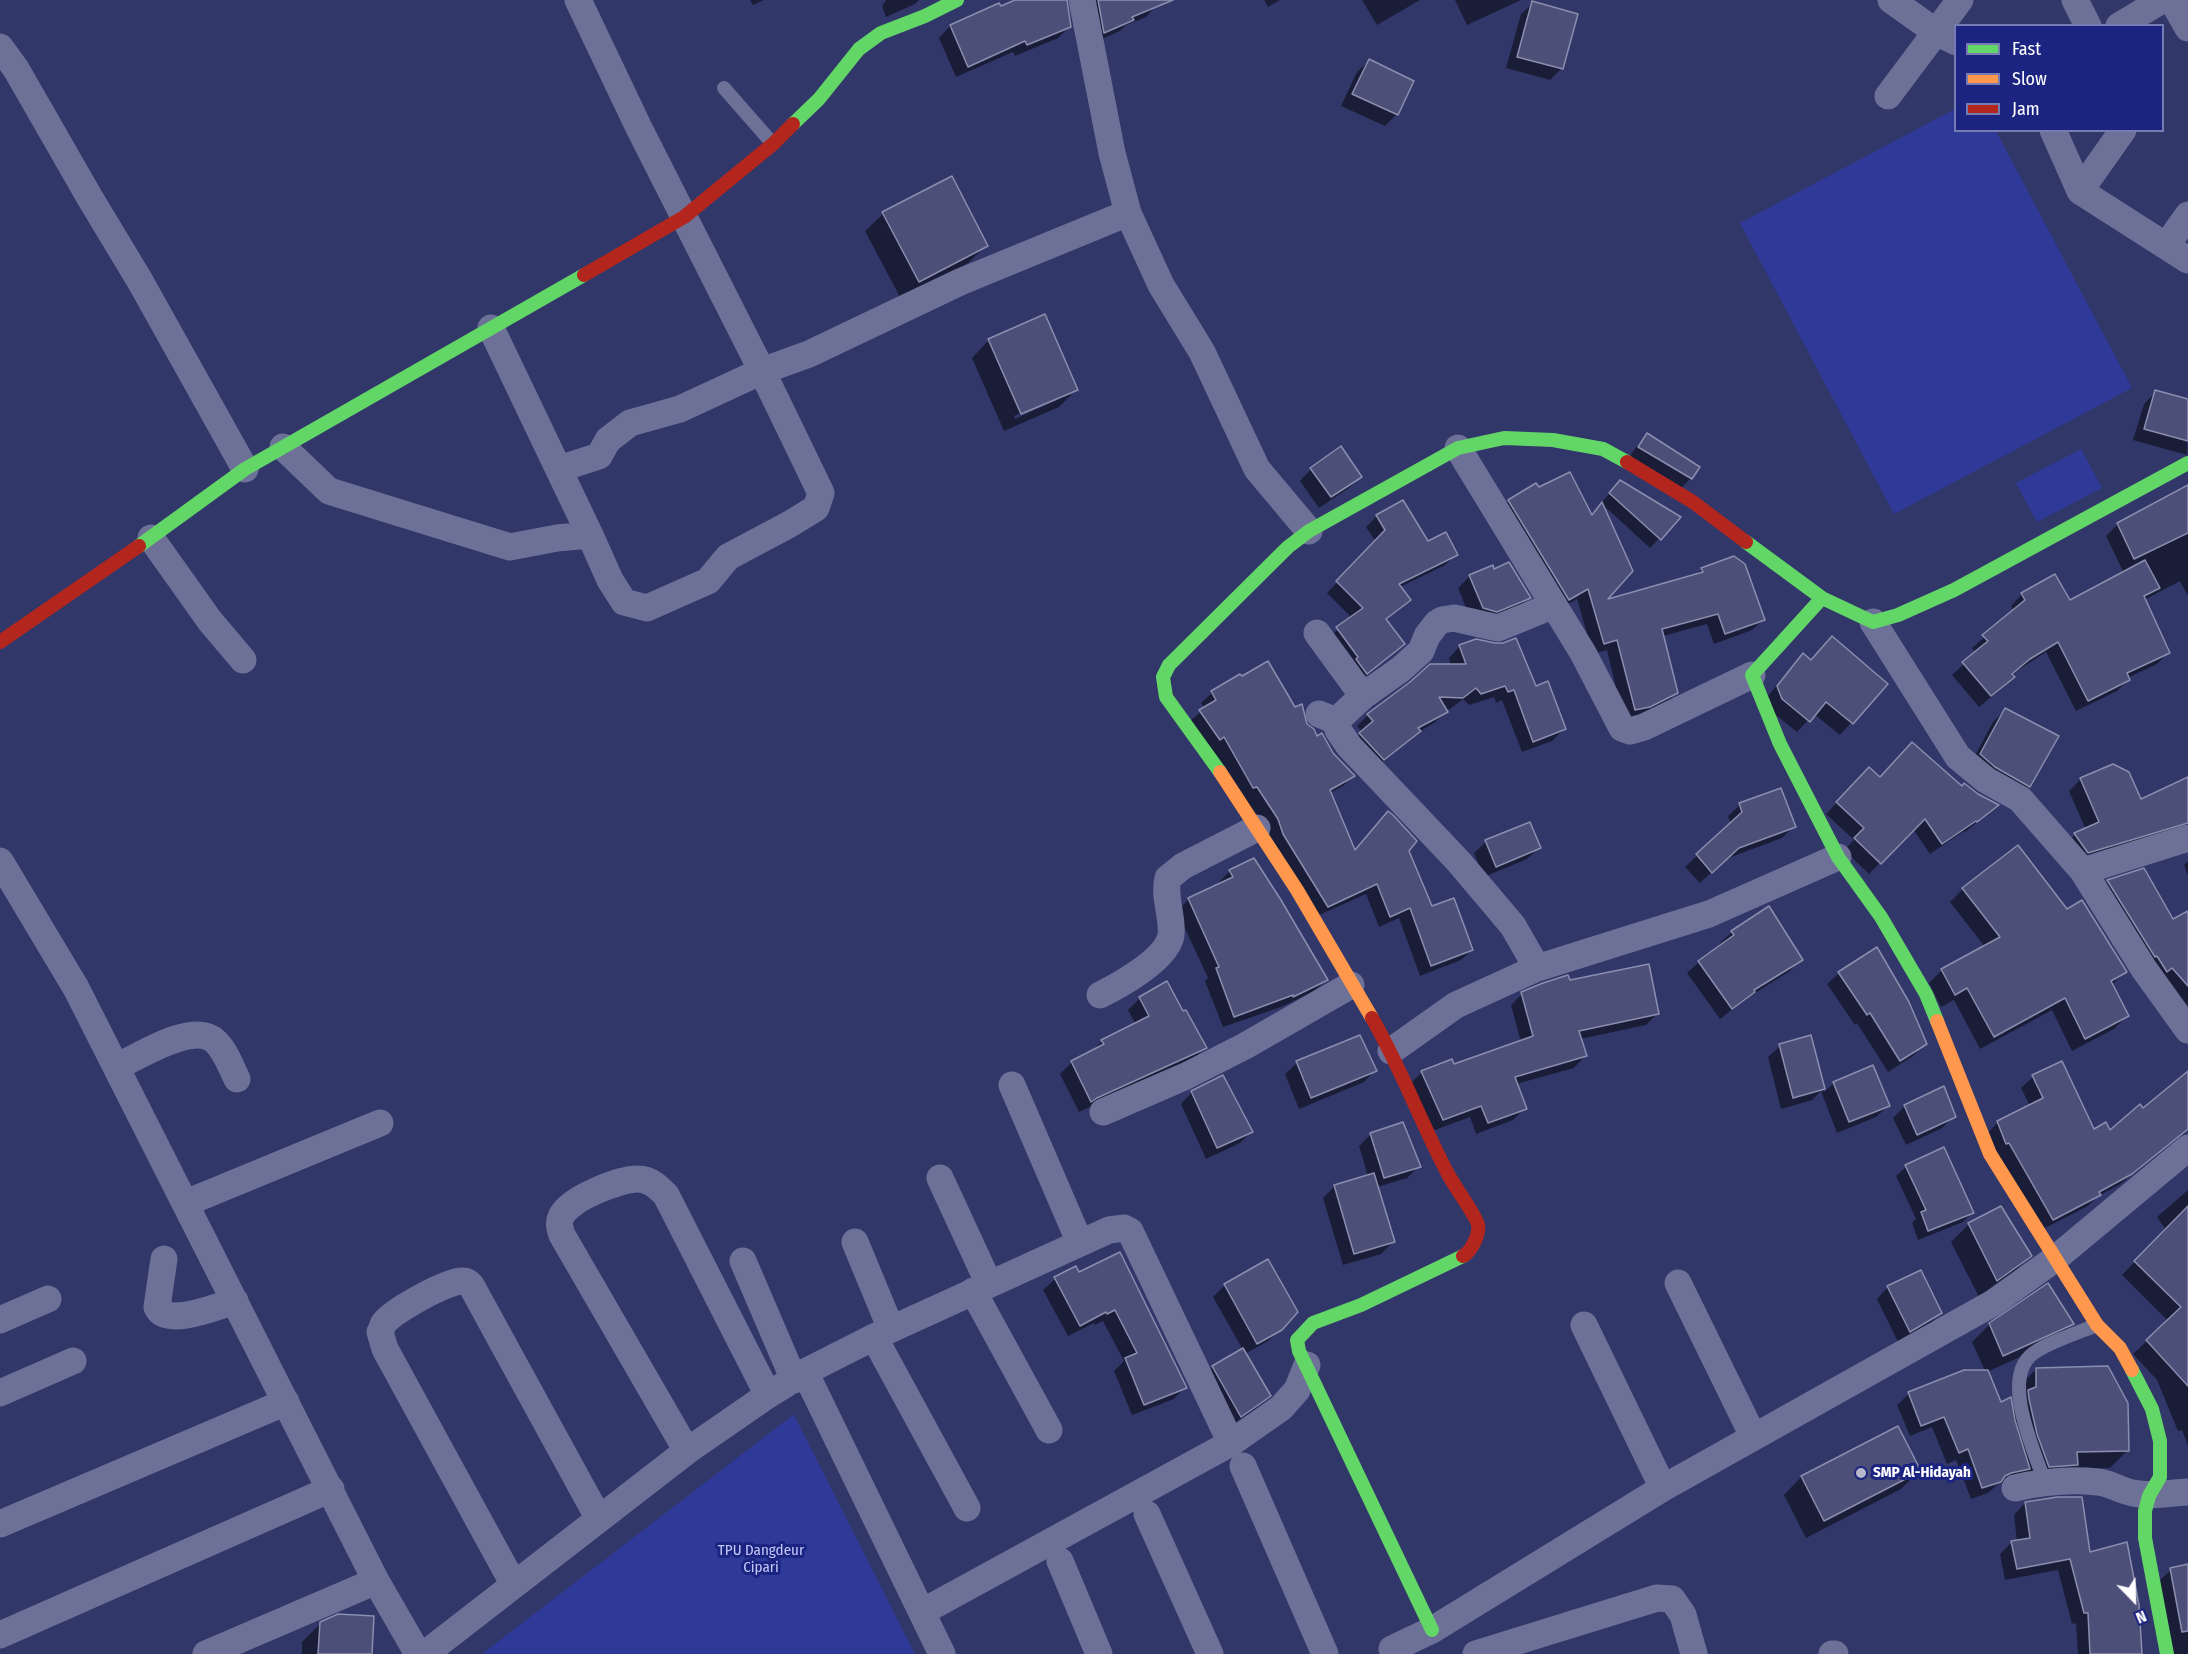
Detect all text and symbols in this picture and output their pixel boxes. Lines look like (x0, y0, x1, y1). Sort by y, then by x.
legend (1954, 24, 2164, 132)
text: Fast (2012, 38, 2041, 60)
text: Slow (2012, 68, 2047, 90)
text: Jam (2012, 98, 2040, 120)
place label: SMP Al-Hidayah (1873, 1464, 1971, 1482)
marker: SMP Al-Hidayah (1854, 1466, 1868, 1480)
park label: TPU Dangdeur Cipari (718, 1542, 804, 1577)
north arrow (2104, 1570, 2164, 1630)
text: N (2133, 1606, 2149, 1628)

